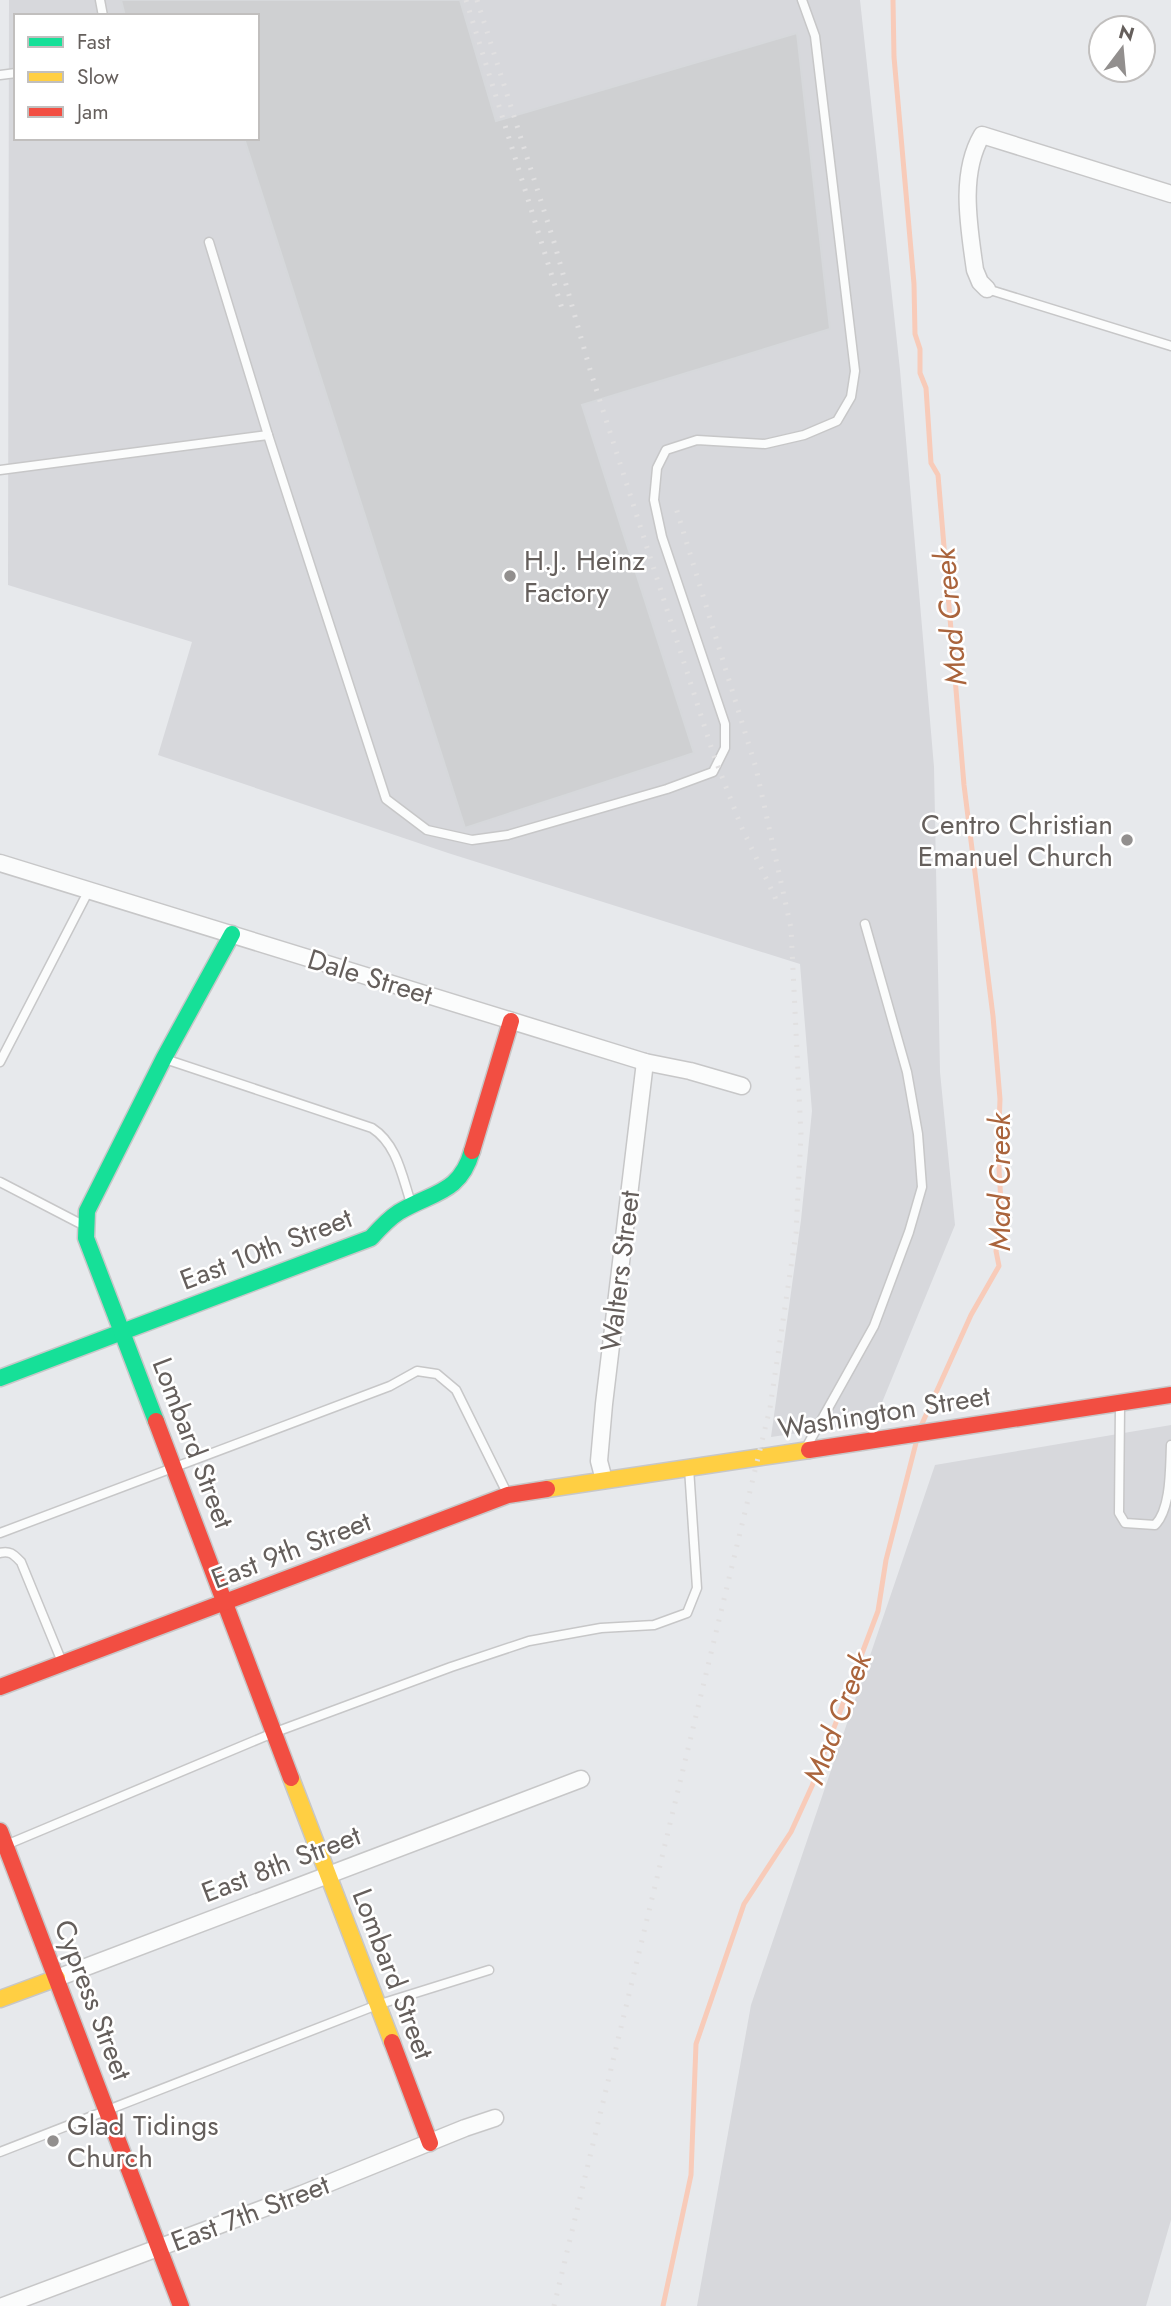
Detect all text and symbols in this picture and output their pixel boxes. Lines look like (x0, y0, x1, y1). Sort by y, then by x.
legend (14, 14, 259, 140)
north arrow (1087, 14, 1157, 84)
text: N (1116, 18, 1138, 48)
text: Fast (77, 27, 110, 57)
text: Slow (77, 62, 119, 92)
text: Jam (74, 97, 109, 127)
place label: H.J. Heinz Factory (524, 540, 645, 613)
water label: Mad Creek (922, 545, 977, 688)
marker: H.J. Heinz Factory (502, 568, 518, 584)
place label: Centro Christian Emanuel Church (918, 804, 1113, 877)
marker: Centro Christian Emanuel Church (1119, 832, 1135, 848)
street label: Dale Street (303, 939, 438, 1015)
water label: Mad Creek (978, 1112, 1021, 1251)
street label: Walters Street (590, 1188, 650, 1354)
street label: East 10th Street (174, 1197, 358, 1301)
street label: Lombard Street (142, 1352, 244, 1535)
street label: Washington Street (775, 1375, 993, 1449)
street label: East 9th Street (205, 1501, 377, 1599)
water label: Mad Creek (792, 1645, 882, 1790)
street label: East 8th Street (196, 1815, 367, 1913)
street label: Lombard Street (342, 1883, 444, 2066)
street label: Cypress Street (44, 1914, 142, 2086)
place label: Glad Tidings Church (67, 2105, 218, 2178)
marker: Glad Tidings Church (45, 2133, 61, 2149)
street label: East 7th Street (165, 2164, 335, 2262)

